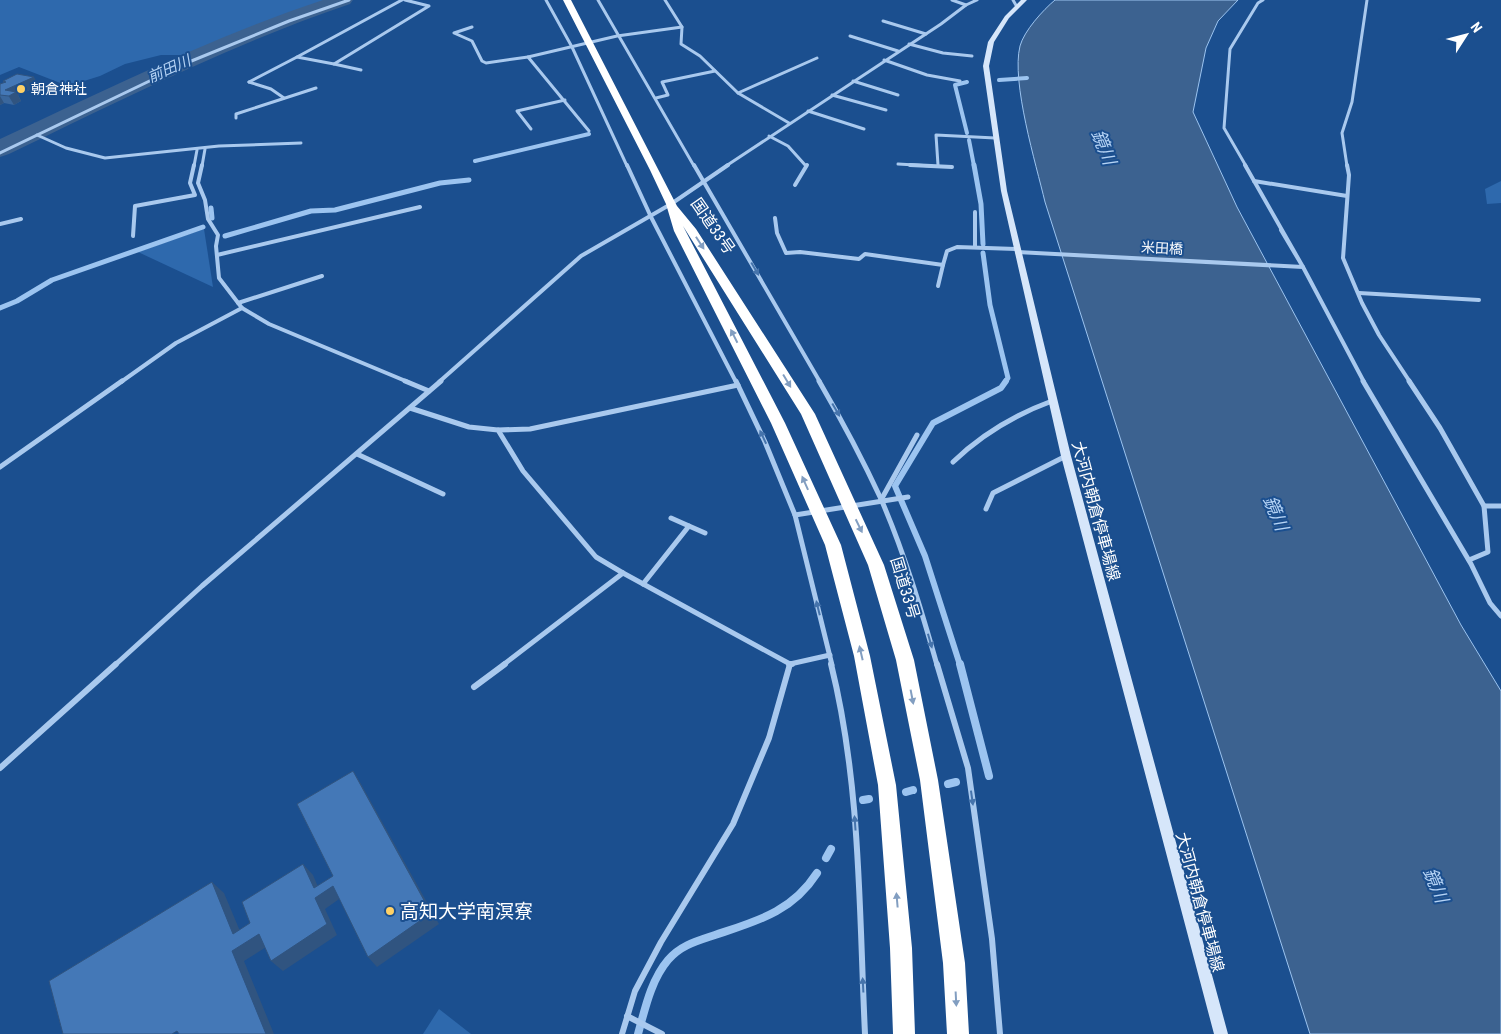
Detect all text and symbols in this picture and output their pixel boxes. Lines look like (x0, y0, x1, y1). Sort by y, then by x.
north arrow (1441, 10, 1491, 60)
text: N (1468, 19, 1486, 36)
water label: 前田川 (145, 51, 195, 86)
place label: 朝倉神社 (31, 81, 87, 97)
marker: 朝倉神社 (15, 83, 27, 95)
water label: 鏡川 (1088, 126, 1121, 169)
street label: 国道33号 (687, 194, 739, 258)
one-way arrow (696, 236, 705, 250)
street label: 米田橋 (1141, 239, 1183, 257)
one-way arrow (751, 262, 760, 276)
one-way arrow (730, 329, 738, 344)
one-way arrow (782, 374, 792, 387)
one-way arrow (832, 403, 840, 417)
one-way arrow (759, 430, 767, 444)
street label: 大河内朝倉停車場線 (1068, 439, 1124, 583)
one-way arrow (800, 476, 808, 490)
water label: 鏡川 (1259, 492, 1293, 536)
one-way arrow (855, 519, 863, 533)
street label: 国道33号 (887, 555, 923, 621)
one-way arrow (814, 600, 822, 615)
one-way arrow (927, 634, 935, 649)
one-way arrow (857, 645, 865, 660)
one-way arrow (908, 690, 916, 705)
one-way arrow (968, 790, 976, 806)
one-way arrow (850, 815, 858, 831)
street label: 大河内朝倉停車場線 (1172, 830, 1228, 974)
water label: 鏡川 (1419, 864, 1453, 908)
one-way arrow (893, 892, 901, 908)
place label: 高知大学南溟寮 (400, 900, 533, 923)
marker: 高知大学南溟寮 (384, 905, 396, 917)
one-way arrow (858, 977, 866, 993)
one-way arrow (952, 991, 960, 1007)

